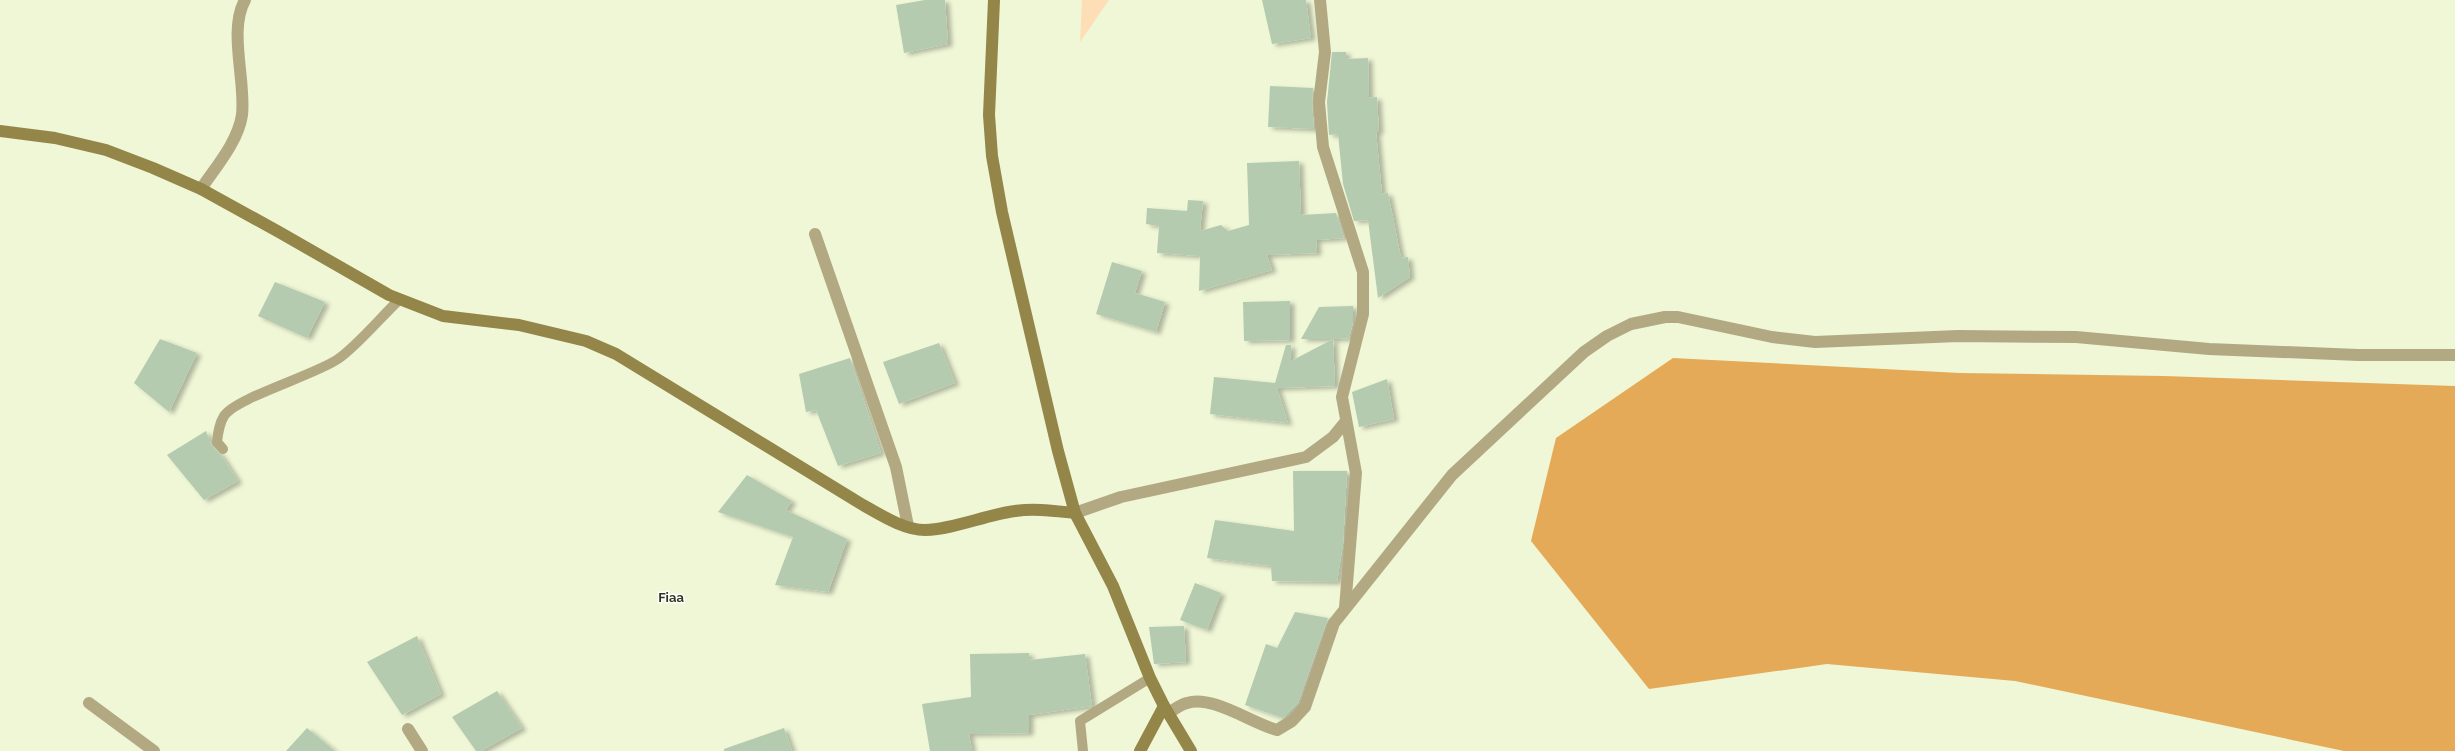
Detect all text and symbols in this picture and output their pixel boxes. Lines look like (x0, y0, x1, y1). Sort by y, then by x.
district label: Fiaa (658, 590, 684, 605)

